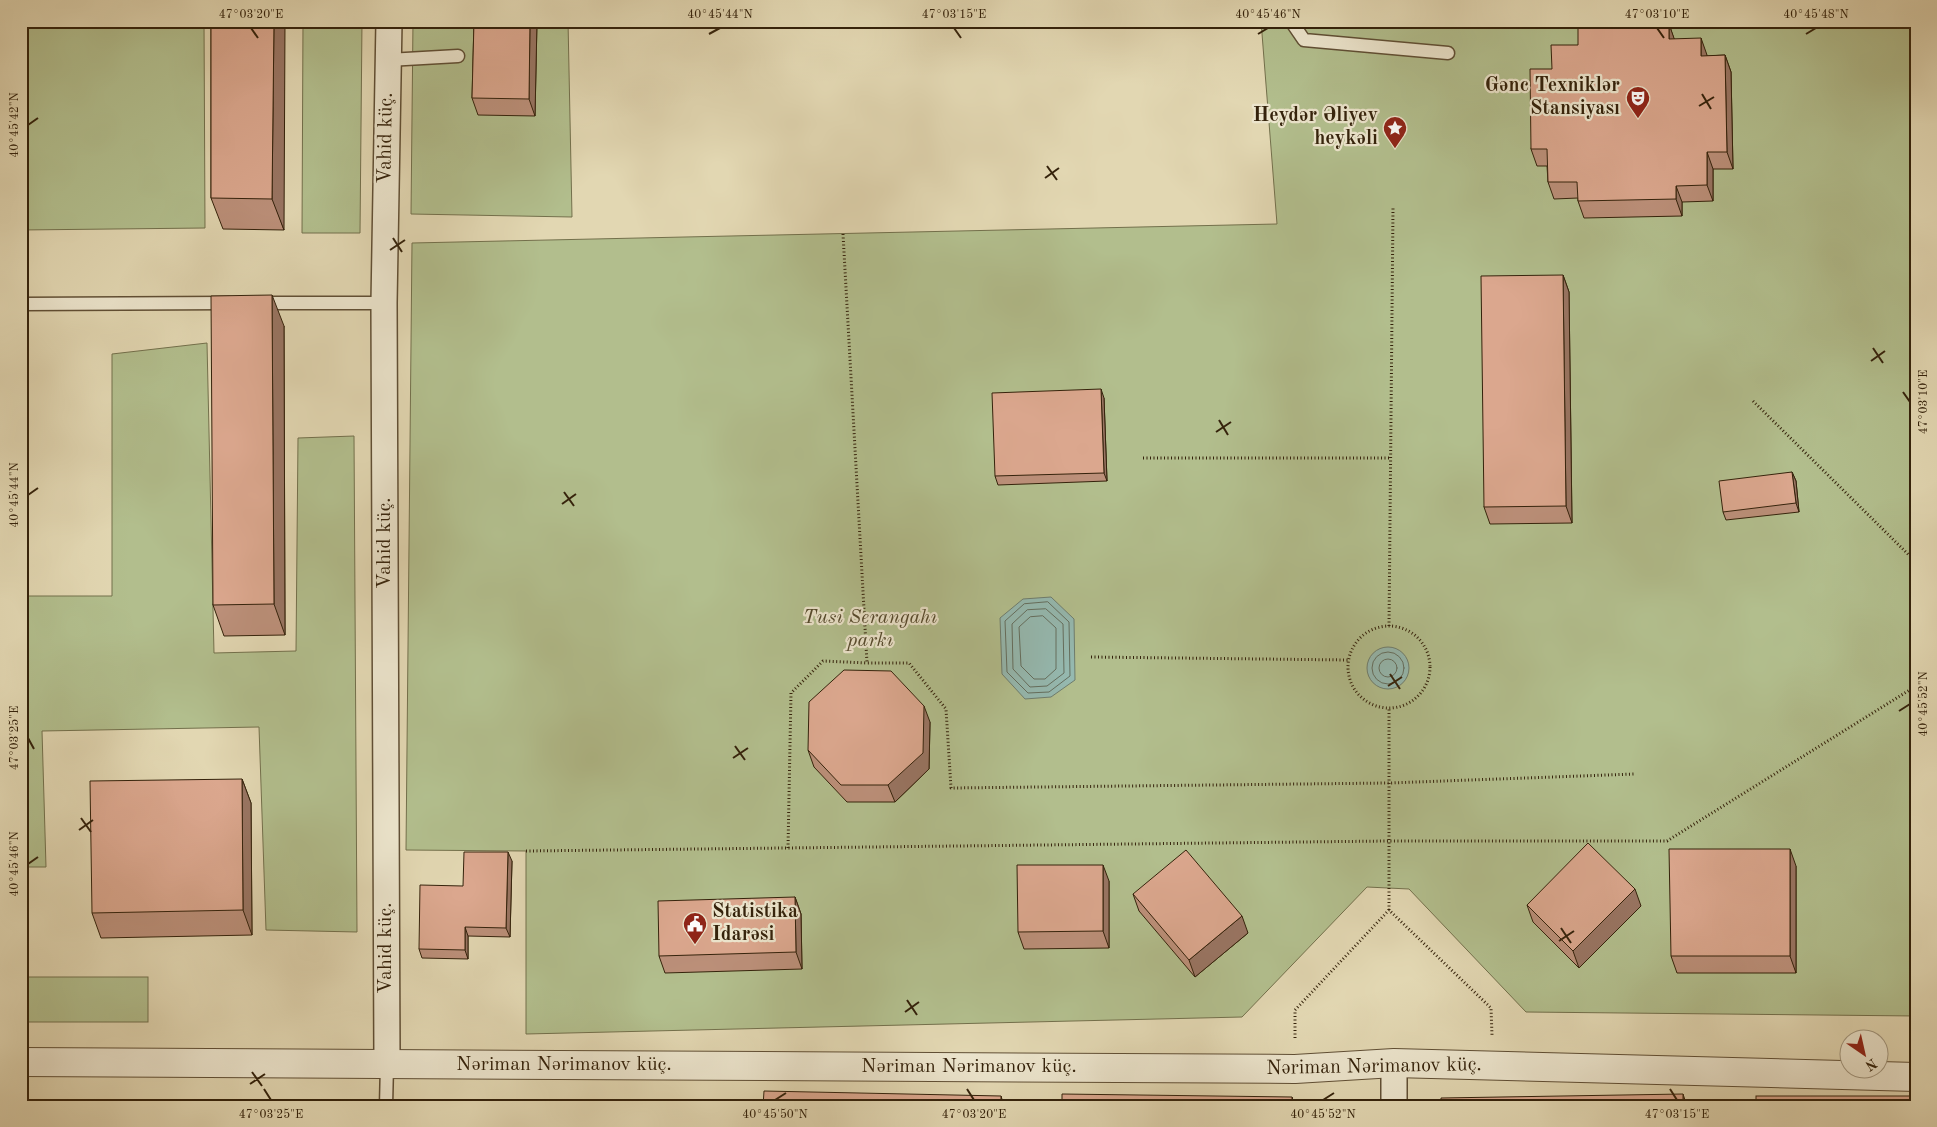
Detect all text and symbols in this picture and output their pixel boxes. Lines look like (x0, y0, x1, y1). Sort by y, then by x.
text: 40°45'44"N (687, 8, 753, 21)
text: 47°03'15"E (922, 8, 986, 21)
text: 40°45'46"N (1235, 8, 1301, 21)
text: 40°45'48"N (1783, 8, 1849, 21)
text: 47°03'20"E (219, 9, 283, 21)
text: 47°03'10"E (1625, 9, 1689, 21)
place label: Gənc Texniklər Stansiyası (1485, 76, 1620, 119)
theatre icon: Gənc Texniklər Stansiyası (1625, 85, 1651, 119)
text: 40°45'42"N (8, 92, 21, 158)
street label: Vahid küç. (375, 92, 397, 184)
place label: Heydər Əliyev heykəli (1253, 106, 1378, 149)
place icon: Heydər Əliyev heykəli (1382, 115, 1408, 149)
text: 47°03'10"E (1918, 370, 1930, 434)
text: 40°45'44"N (8, 462, 21, 528)
street label: Vahid küç. (375, 497, 395, 589)
park label: Tusi Serangahı parkı (803, 608, 938, 651)
text: 40°45'52"N (1917, 671, 1930, 737)
text: 47°03'25"E (8, 706, 21, 770)
text: 40°45'46"N (8, 831, 21, 897)
street label: Vahid küç. (376, 902, 396, 994)
place label: Statistika Idarəsi (712, 902, 798, 945)
public building icon: Statistika Idarəsi (682, 911, 708, 945)
north arrow (1840, 1030, 1890, 1080)
street label: Nəriman Nərimanov küç. (456, 1055, 672, 1075)
street label: Nəriman Nərimanov küç. (1266, 1055, 1482, 1079)
text: N (1862, 1055, 1879, 1073)
street label: Nəriman Nərimanov küç. (861, 1057, 1077, 1077)
text: 47°03'25"E (239, 1108, 303, 1121)
text: 40°45'50"N (742, 1108, 808, 1121)
text: 40°45'52"N (1290, 1108, 1356, 1121)
text: 47°03'15"E (1645, 1108, 1709, 1121)
text: 47°03'20"E (942, 1109, 1006, 1121)

